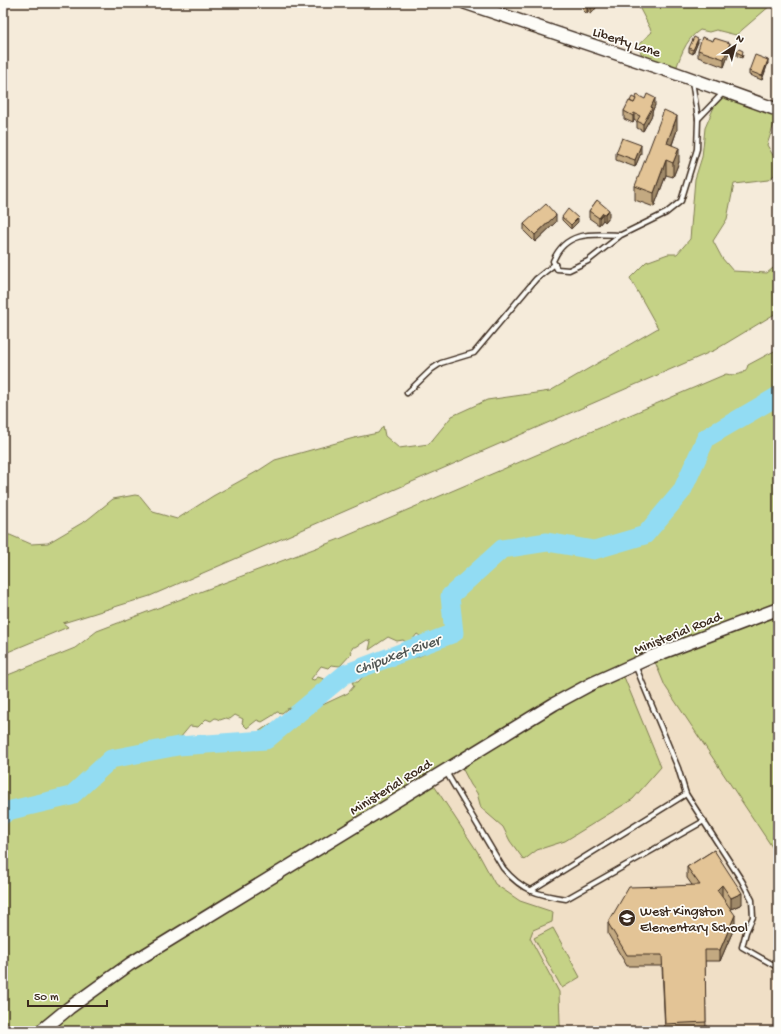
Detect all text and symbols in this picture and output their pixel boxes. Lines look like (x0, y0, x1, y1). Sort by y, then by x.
street label: Liberty Lane (590, 24, 663, 63)
north arrow (715, 26, 755, 66)
text: N (733, 33, 746, 46)
street label: Ministerial Road (632, 608, 726, 660)
water label: Chipuxet River (352, 631, 446, 680)
street label: Ministerial Road (347, 755, 437, 820)
place label: West Kingston Elementary School (640, 904, 748, 937)
school or university icon: West Kingston Elementary School (617, 908, 637, 928)
scale bar (28, 982, 107, 1008)
text: 50 m (34, 991, 59, 1005)

